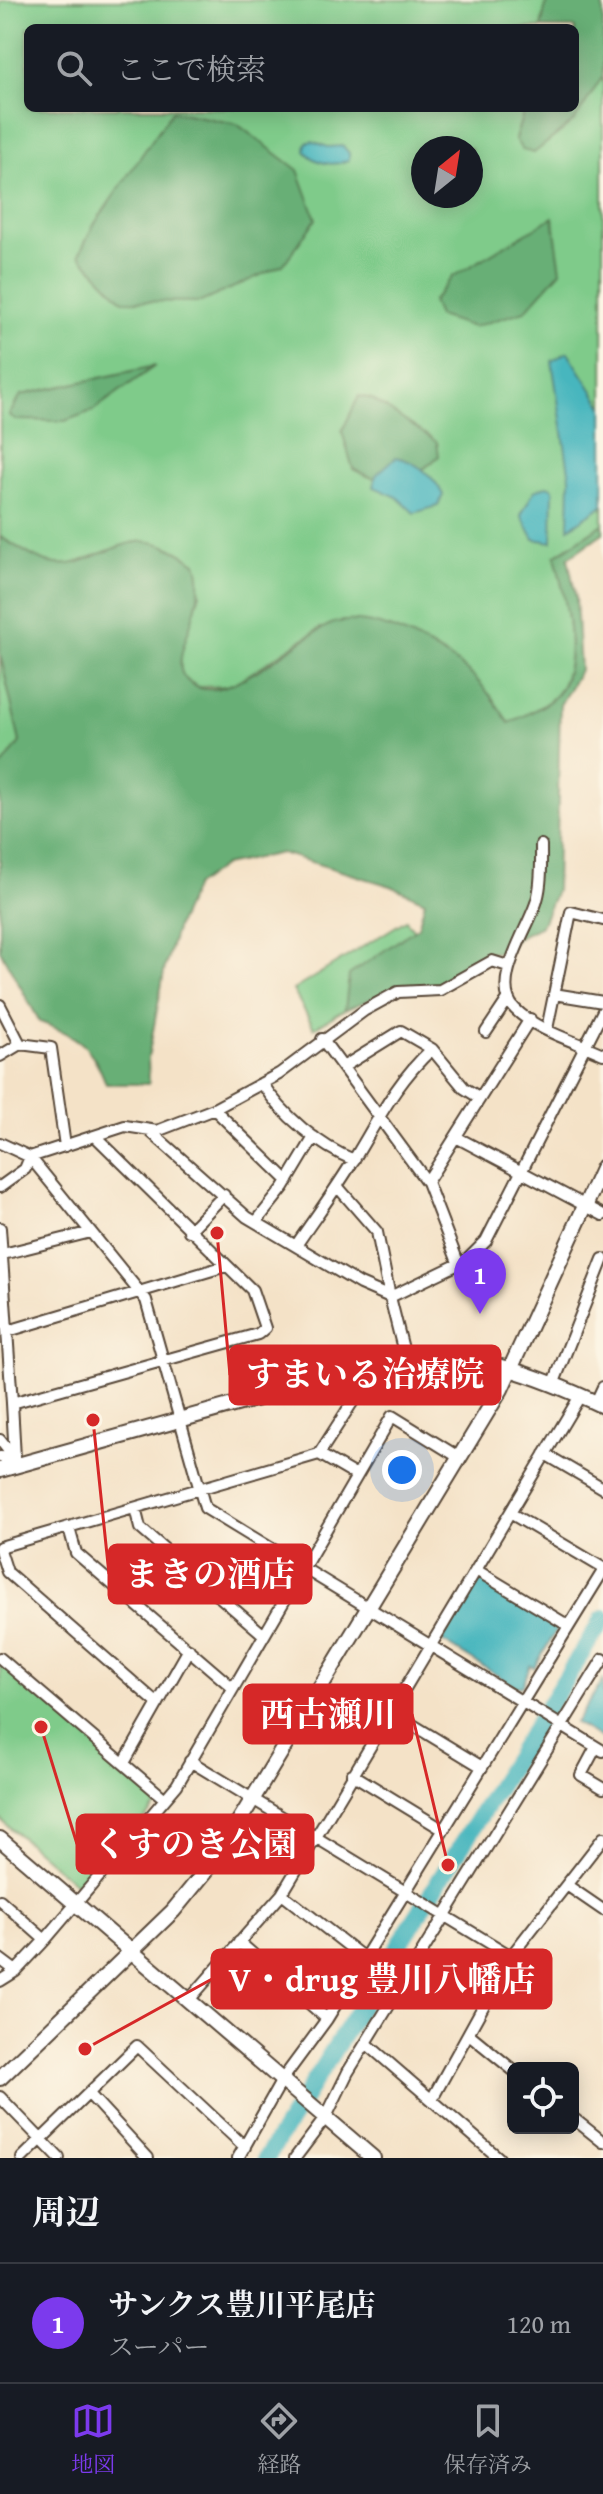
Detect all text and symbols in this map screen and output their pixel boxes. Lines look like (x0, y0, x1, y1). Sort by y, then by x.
search box (24, 24, 579, 112)
icon: search (52, 46, 96, 90)
text: ここで検索 (116, 47, 266, 91)
north arrow (411, 136, 483, 208)
pin: 1 (454, 1248, 506, 1314)
callout: すまいる治療院 (230, 1346, 500, 1404)
text: すまいる治療院 (246, 1349, 484, 1398)
your location (382, 1450, 422, 1490)
callout: まきの酒店 (109, 1545, 311, 1603)
text: まきの酒店 (125, 1549, 295, 1598)
callout: 西古瀬川 (244, 1685, 412, 1743)
text: 西古瀬川 (260, 1689, 396, 1738)
callout: くすのき公園 (77, 1815, 313, 1873)
text: くすのき公園 (93, 1819, 297, 1868)
callout: V・drug 豊川八幡店 (212, 1950, 551, 2008)
text: V・drug 豊川八幡店 (229, 1954, 535, 2003)
map controls (507, 2062, 579, 2134)
button: locate (507, 2062, 579, 2134)
text: 周辺 (32, 2187, 100, 2236)
text: サンクス豊川平尾店 (108, 2282, 376, 2326)
text: 1 (51, 2304, 65, 2343)
text: 120 m (506, 2304, 571, 2343)
text: スーパー (108, 2327, 209, 2366)
tab: 地図 (71, 2399, 115, 2480)
tab: 経路 (257, 2399, 302, 2480)
tab: 保存済み (444, 2399, 532, 2480)

